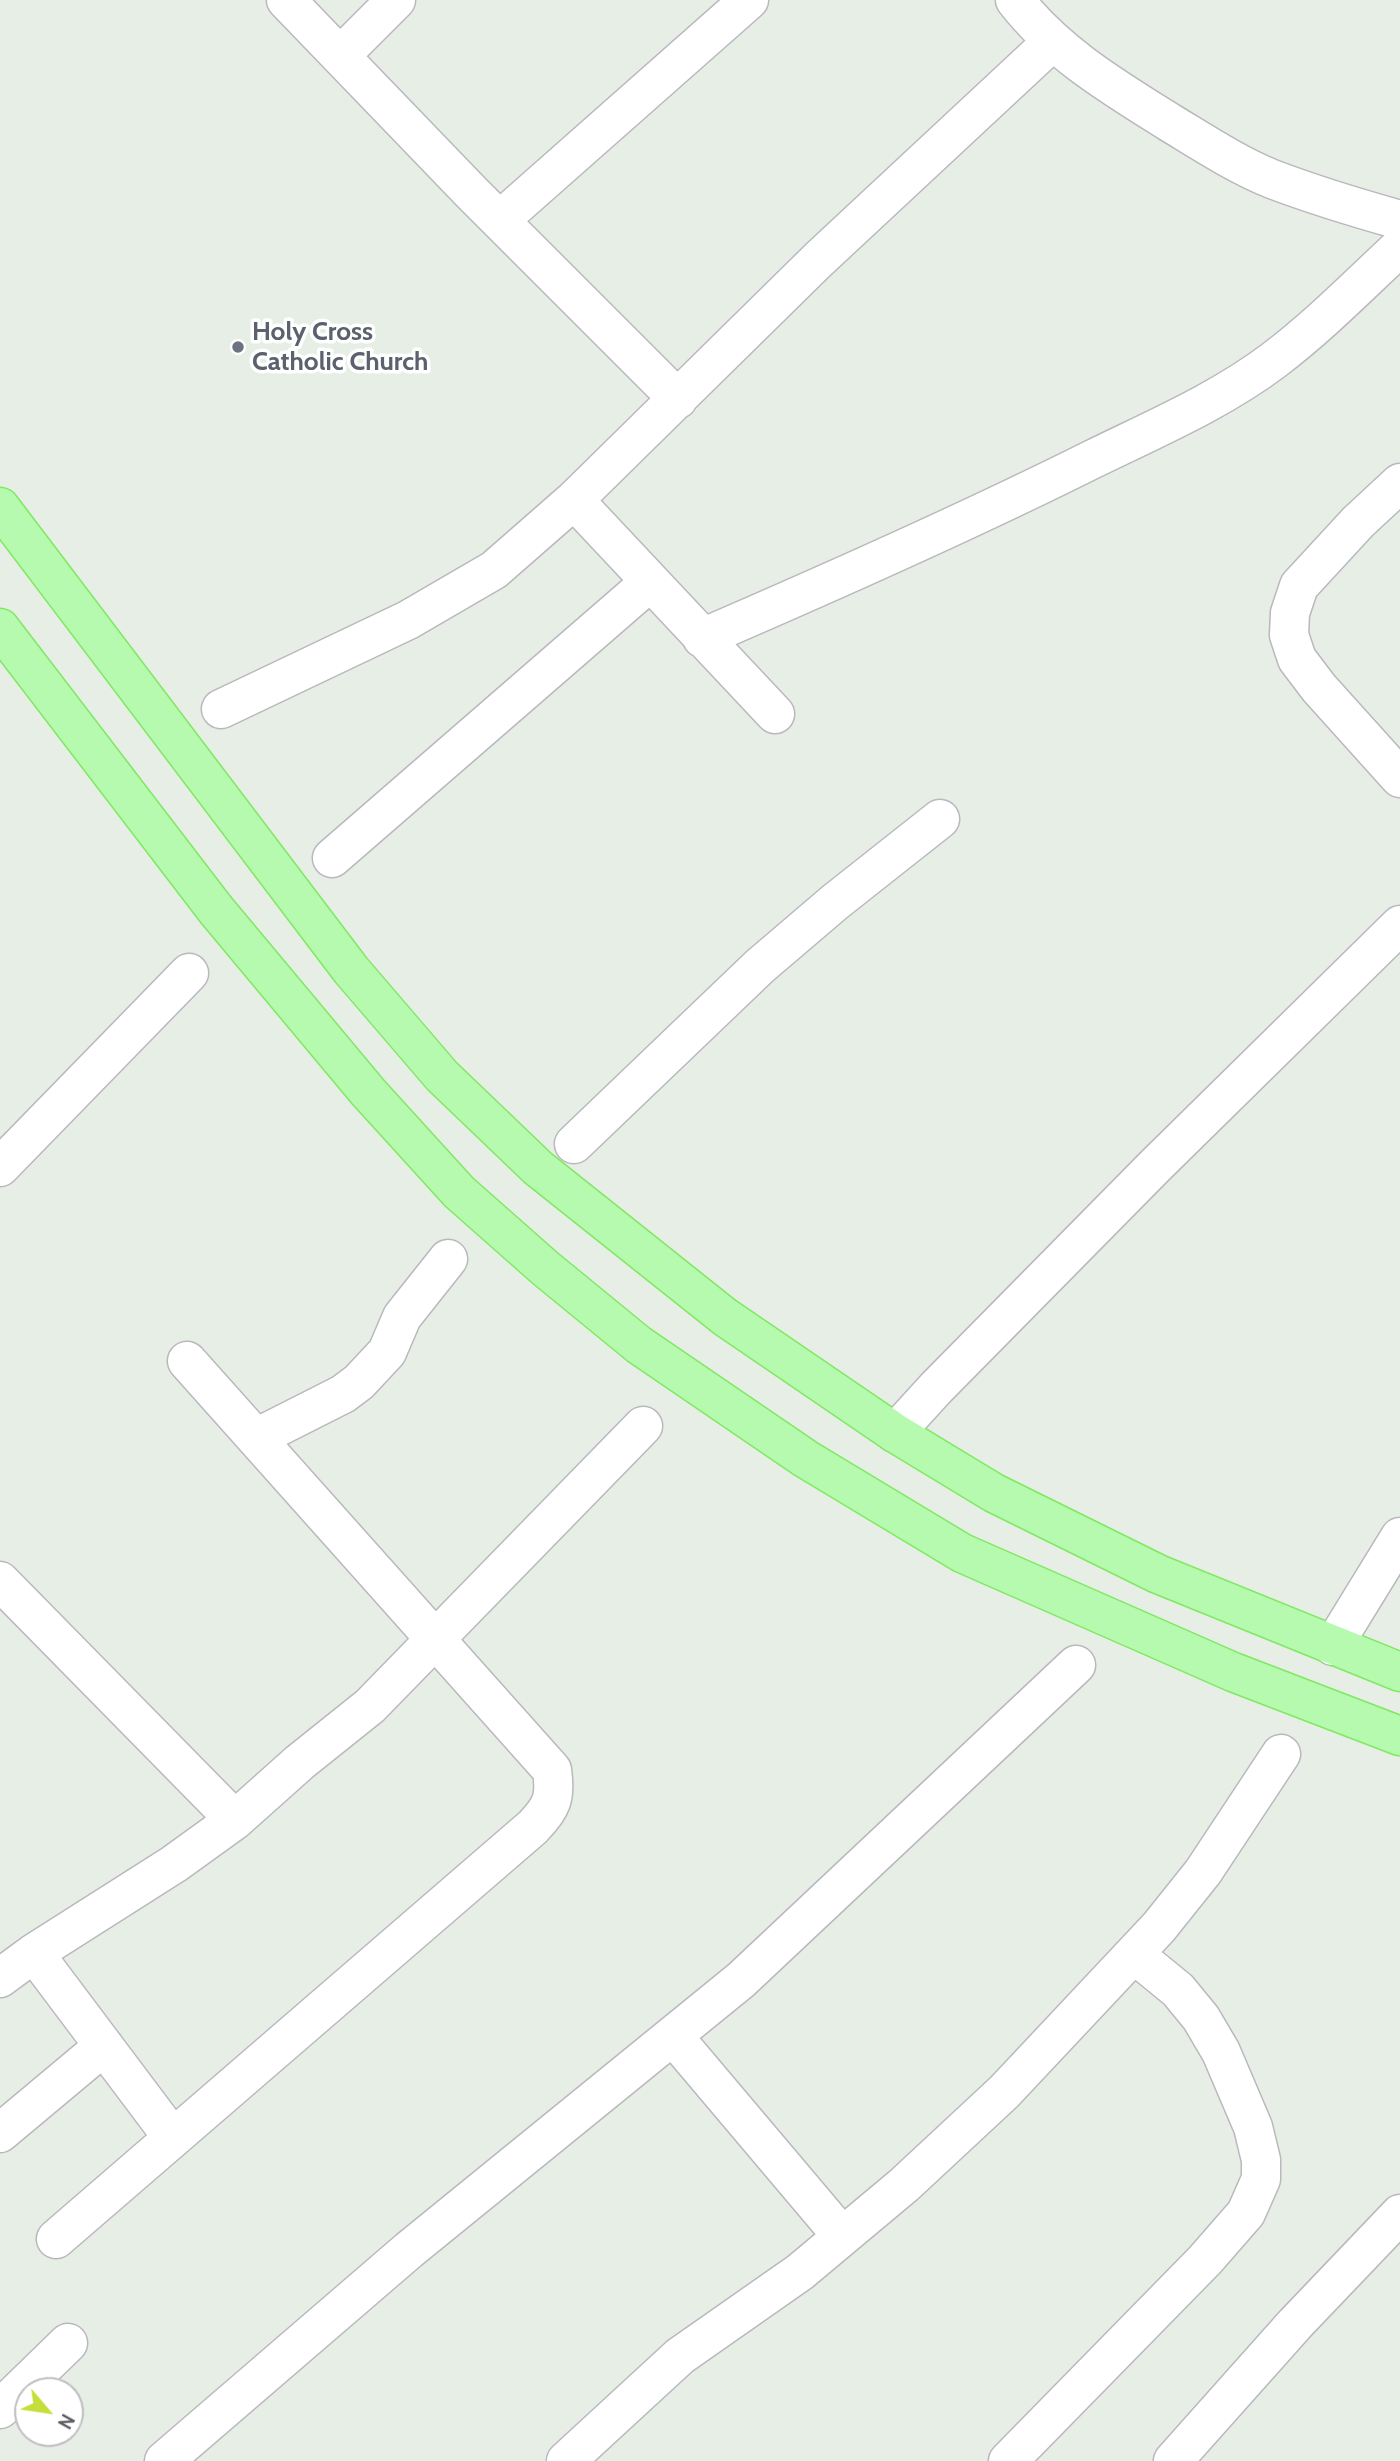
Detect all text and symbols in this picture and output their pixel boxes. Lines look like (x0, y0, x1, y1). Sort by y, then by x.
place label: Holy Cross Catholic Church (252, 316, 428, 378)
marker: Holy Cross Catholic Church (230, 339, 246, 355)
north arrow (14, 2377, 84, 2447)
text: N (53, 2410, 79, 2433)

